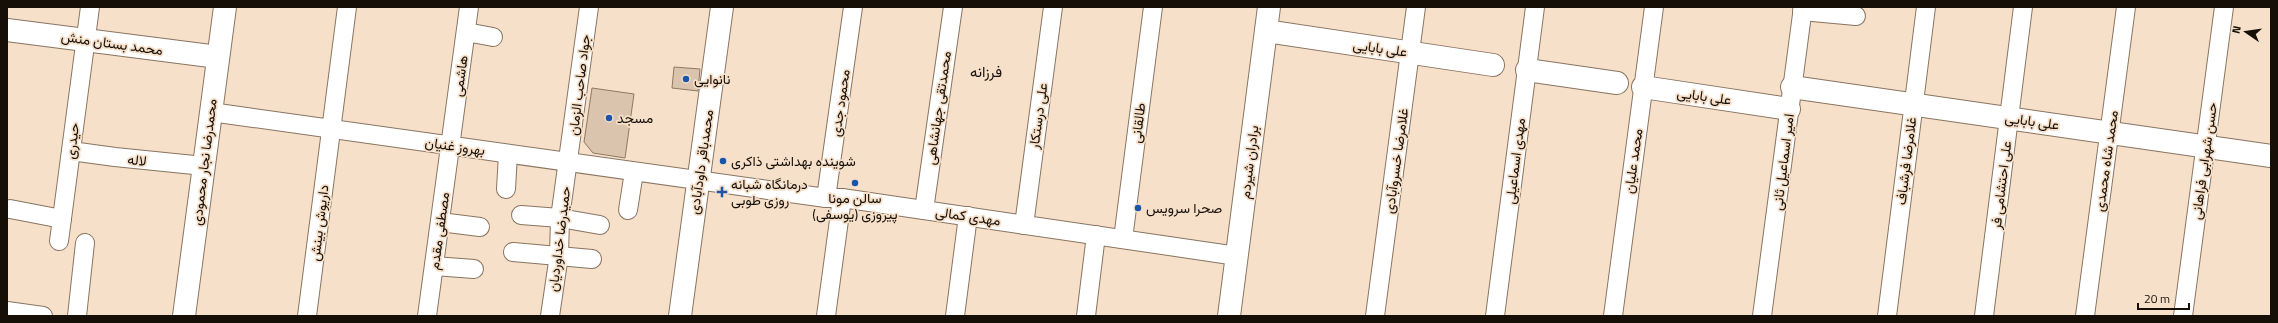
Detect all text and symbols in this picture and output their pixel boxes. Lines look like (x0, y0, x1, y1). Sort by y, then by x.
north arrow (2226, 12, 2266, 52)
text: N (2228, 24, 2245, 35)
street label: محمد بستان منش (60, 25, 164, 60)
street label: جواد صاحب الزمان (562, 33, 595, 137)
street label: علی بابایی (1351, 33, 1409, 62)
street label: محمدتقی جهانشاهی (919, 50, 956, 166)
street label: هاشمی (446, 54, 473, 98)
district label: فرزانه (970, 60, 1002, 83)
place label: نانوایی (694, 68, 730, 89)
street label: محمود جدی (824, 68, 855, 138)
marker: نانوایی (681, 74, 691, 84)
street label: علی بابایی (1675, 81, 1733, 110)
street label: علی درستکار (1022, 82, 1053, 151)
street label: محمدرضا نجار محمودی (185, 97, 222, 227)
street label: حسن شهرابی فراهانی (2185, 101, 2222, 221)
street label: طالقانی (1125, 102, 1150, 144)
street label: علی بابایی (2003, 106, 2061, 135)
place label: مسجد (617, 107, 653, 128)
street label: غلامرضا خسروآبادی (1378, 107, 1413, 215)
street label: محمدباقر داودآبادی (683, 108, 718, 216)
street label: محمد شاه محمدی (2088, 109, 2123, 213)
street label: امیر اسماعیل ثانی (1766, 112, 1799, 212)
marker: مسجد (604, 113, 614, 123)
street label: غلامرضا فرشباف (1890, 116, 1921, 206)
street label: مهدی اسماعیلی (1499, 117, 1530, 205)
street label: حیدری (59, 122, 84, 160)
street label: برادران شیردم (1234, 124, 1263, 200)
street label: محمد علیان (1618, 127, 1647, 195)
street label: بهروز غنیان (424, 131, 487, 160)
street label: علی احتشامی فر (1985, 140, 2016, 231)
street label: لاله (126, 148, 148, 171)
place label: شوینده بهداشتی ذاکری (731, 150, 856, 171)
marker: شوینده بهداشتی ذاکری (718, 156, 728, 166)
place label: درمانگاه شبانه روزی طوبی (731, 173, 808, 210)
marker: سالن مونا پیروزی (یوسفی) (850, 178, 860, 188)
street label: داریوش بینش (303, 183, 334, 262)
street label: حمیدرضا خداوردیان (542, 185, 575, 293)
marker: درمانگاه شبانه روزی طوبی (716, 186, 728, 198)
place label: سالن مونا پیروزی (یوسفی) (812, 187, 898, 224)
street label: مصطفی مقدم (423, 191, 454, 271)
place label: صحرا سرویس (1146, 197, 1222, 218)
street label: مهدی کمالی (934, 201, 1002, 230)
marker: صحرا سرویس (1133, 203, 1143, 213)
scale bar (2138, 285, 2189, 311)
text: 20 m (2144, 289, 2170, 308)

